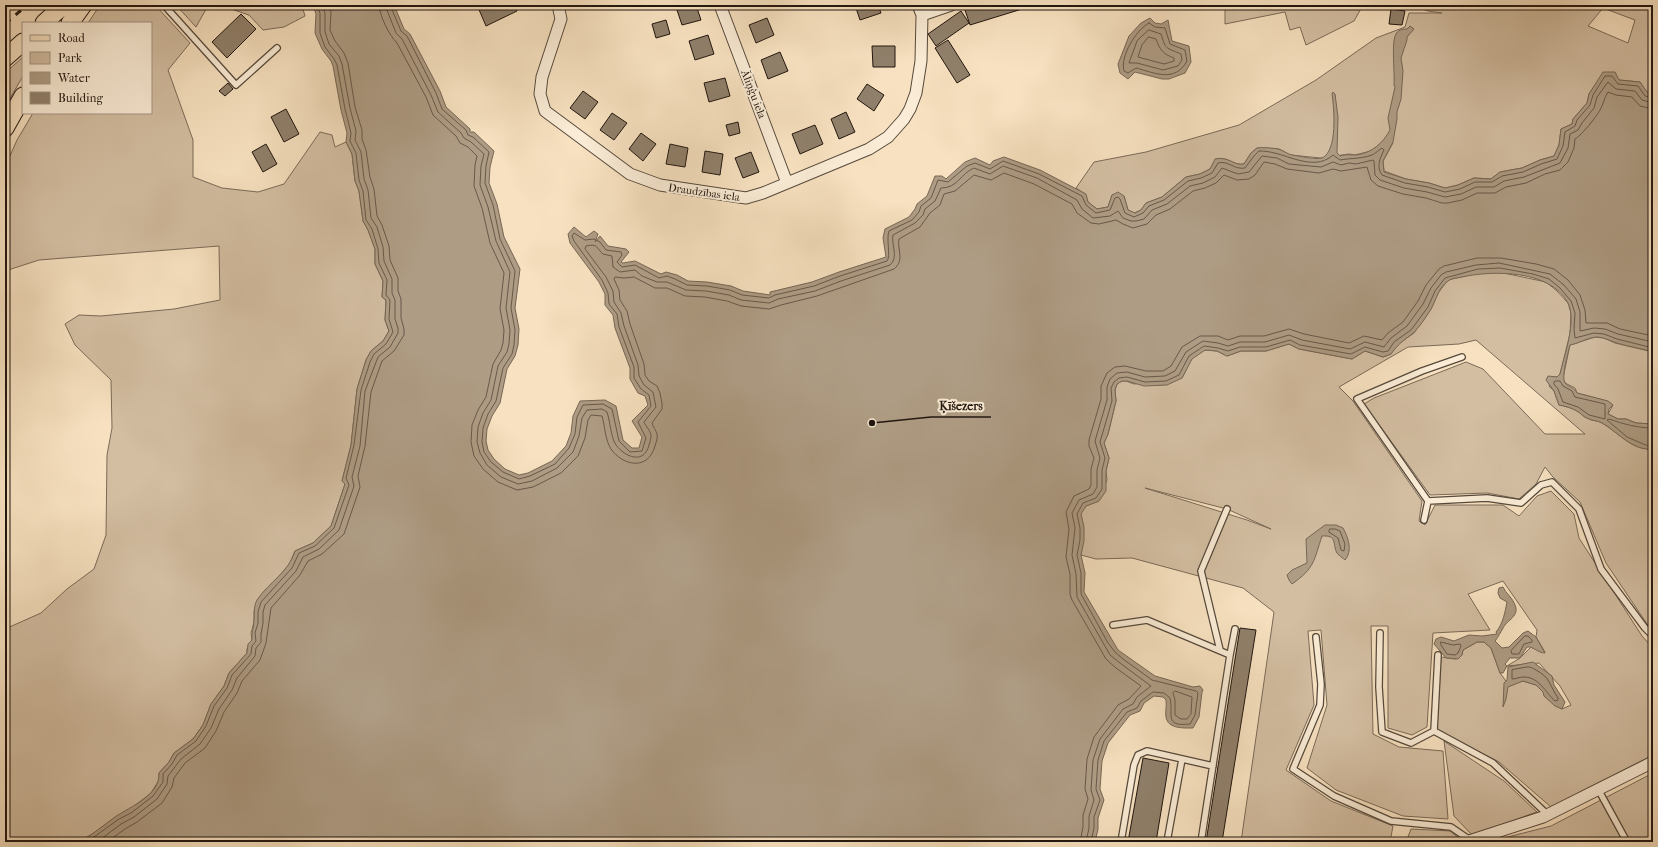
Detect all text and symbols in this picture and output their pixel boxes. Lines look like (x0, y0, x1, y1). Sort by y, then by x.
legend (22, 22, 152, 114)
text: Road (58, 31, 85, 45)
text: Park (58, 51, 83, 65)
street label: Āliņģu iela (738, 67, 769, 121)
text: Water (57, 71, 91, 85)
text: Building (58, 91, 103, 105)
street label: Draudzības iela (667, 181, 742, 204)
callout: Ķīšezers (931, 393, 991, 417)
text: Ķīšezers (939, 399, 983, 414)

